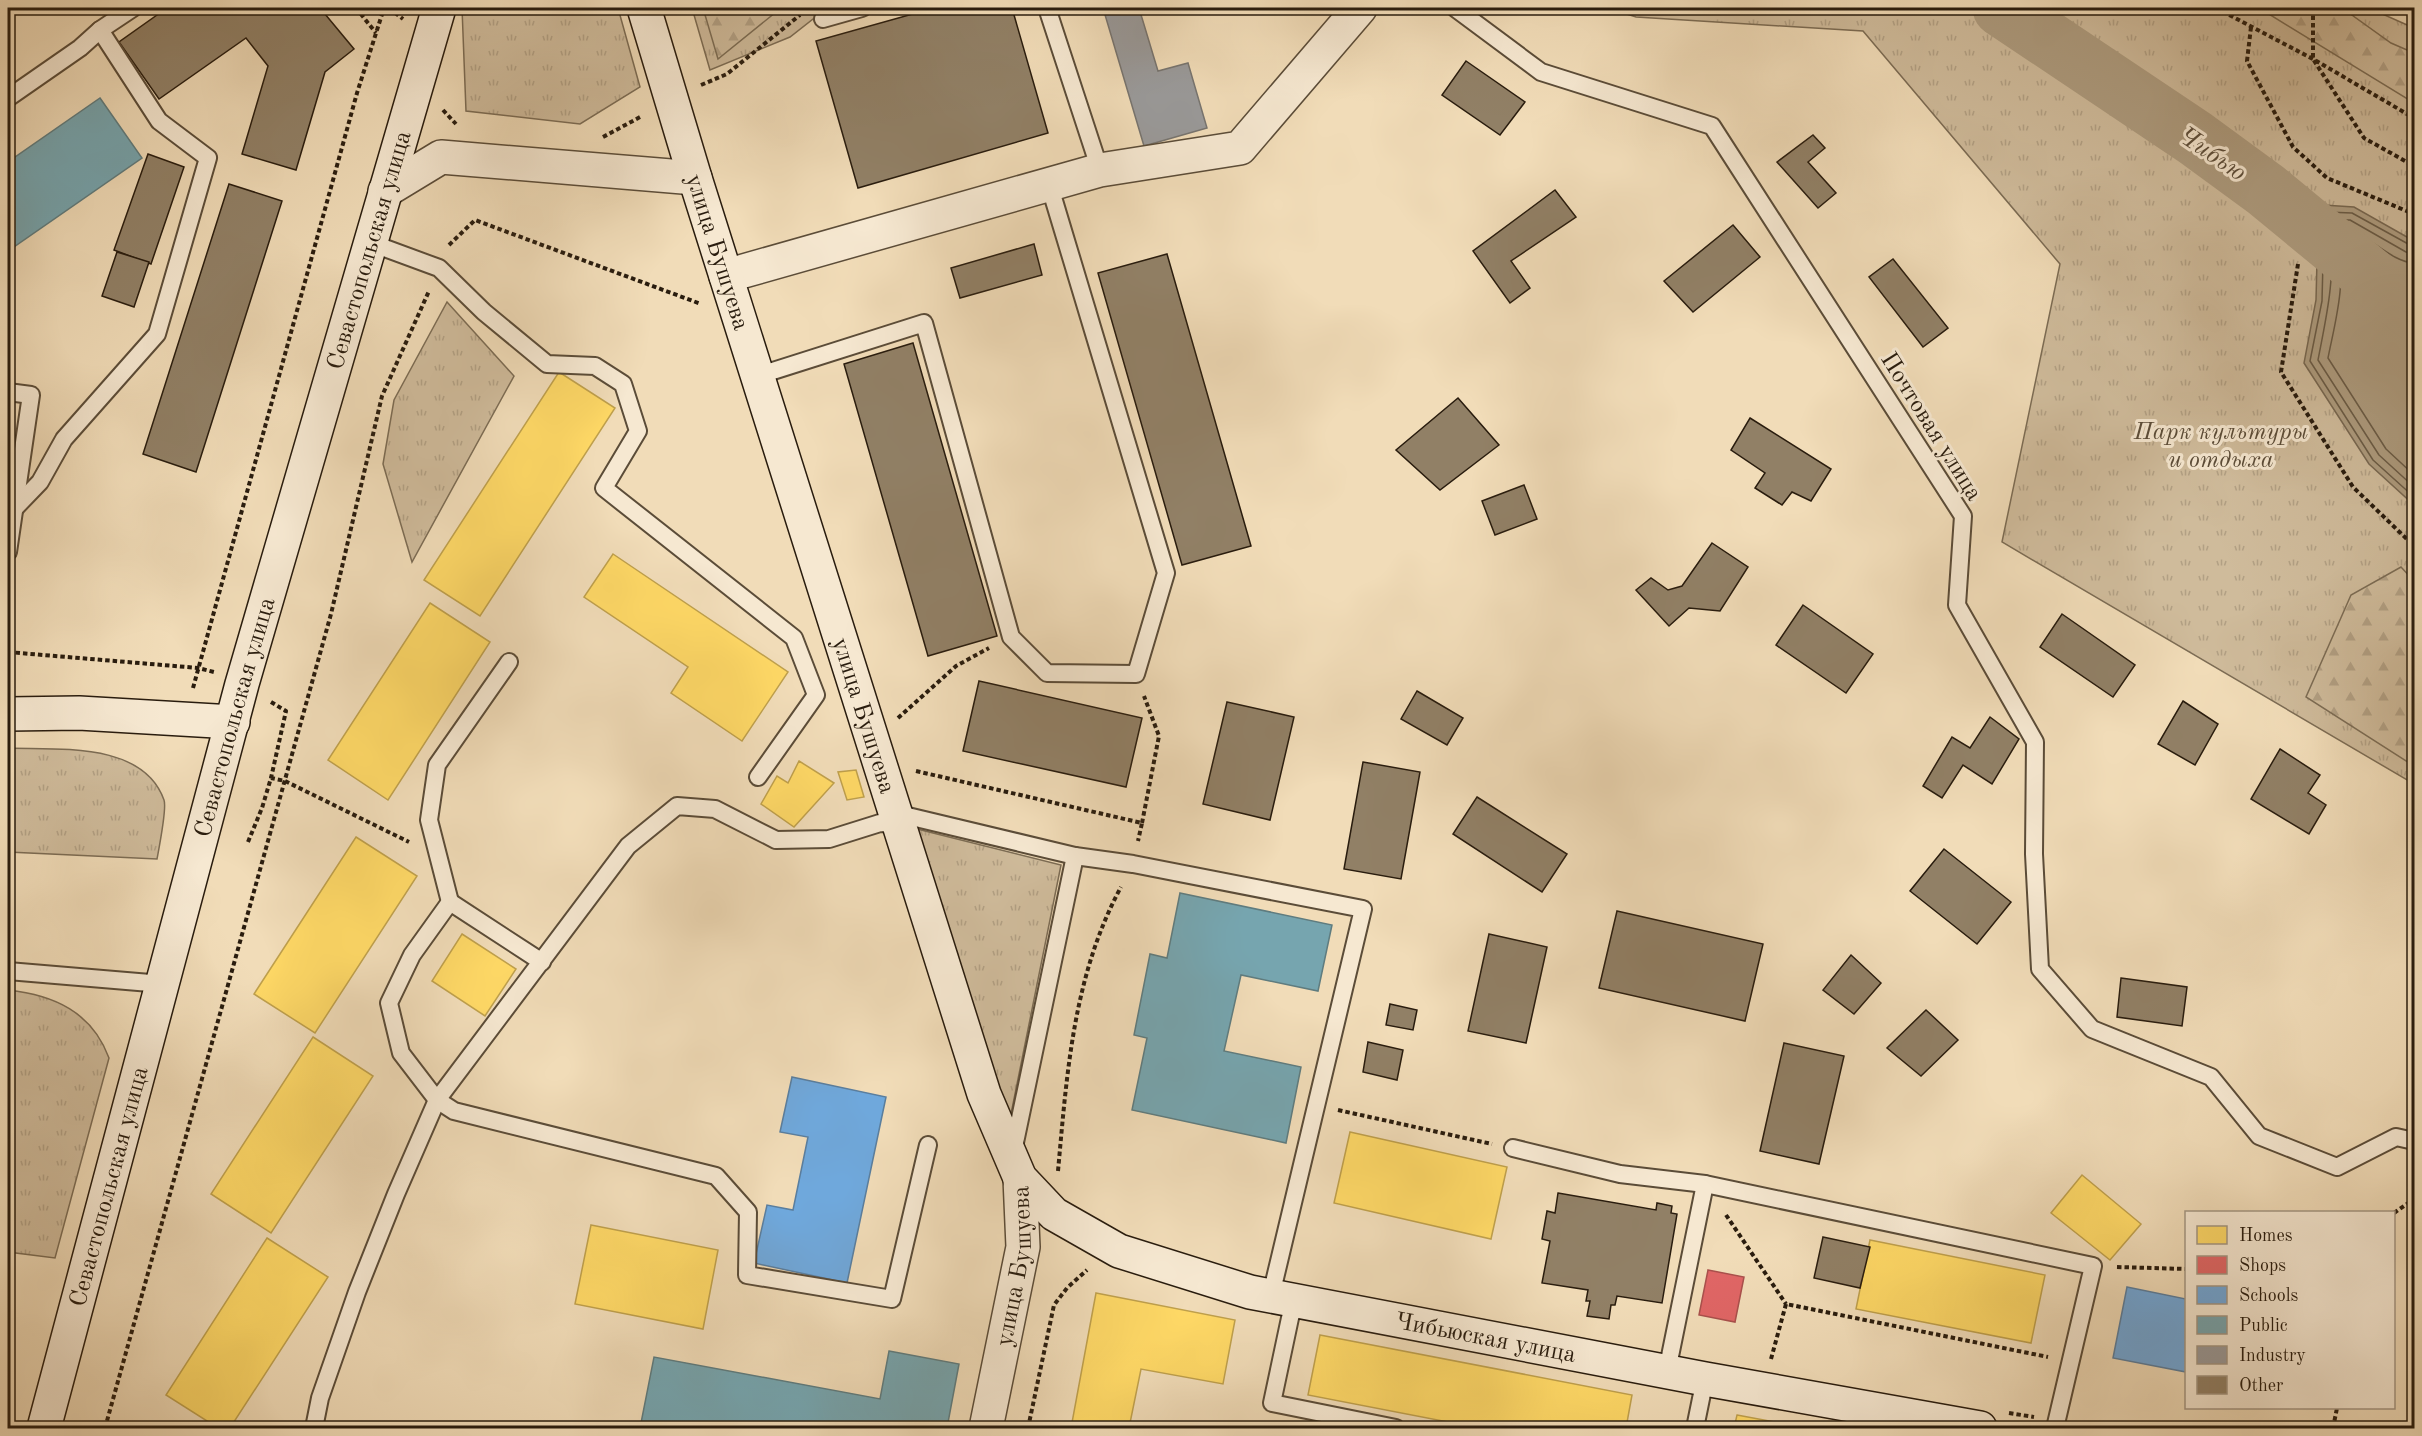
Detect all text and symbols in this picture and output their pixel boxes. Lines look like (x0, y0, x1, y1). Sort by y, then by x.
water label: Чибью (2173, 123, 2251, 187)
street label: Севастопольская улица (324, 128, 417, 373)
street label: улица Бушуева (681, 172, 752, 334)
street label: Почтовая улица (1875, 349, 1986, 506)
park label: Парк культуры и отдыха (2133, 421, 2308, 473)
street label: Севастопольская улица (192, 595, 281, 840)
street label: улица Бушуева (827, 635, 899, 797)
street label: Севастопольская улица (67, 1064, 154, 1310)
street label: улица Бушуева (993, 1185, 1037, 1349)
legend (2185, 1211, 2395, 1409)
text: Homes (2239, 1227, 2293, 1245)
text: Shops (2239, 1257, 2286, 1275)
text: Schools (2239, 1287, 2299, 1305)
street label: Чибьюская улица (1393, 1310, 1578, 1368)
text: Public (2239, 1317, 2288, 1335)
text: Industry (2239, 1347, 2306, 1365)
text: Other (2239, 1377, 2284, 1395)

